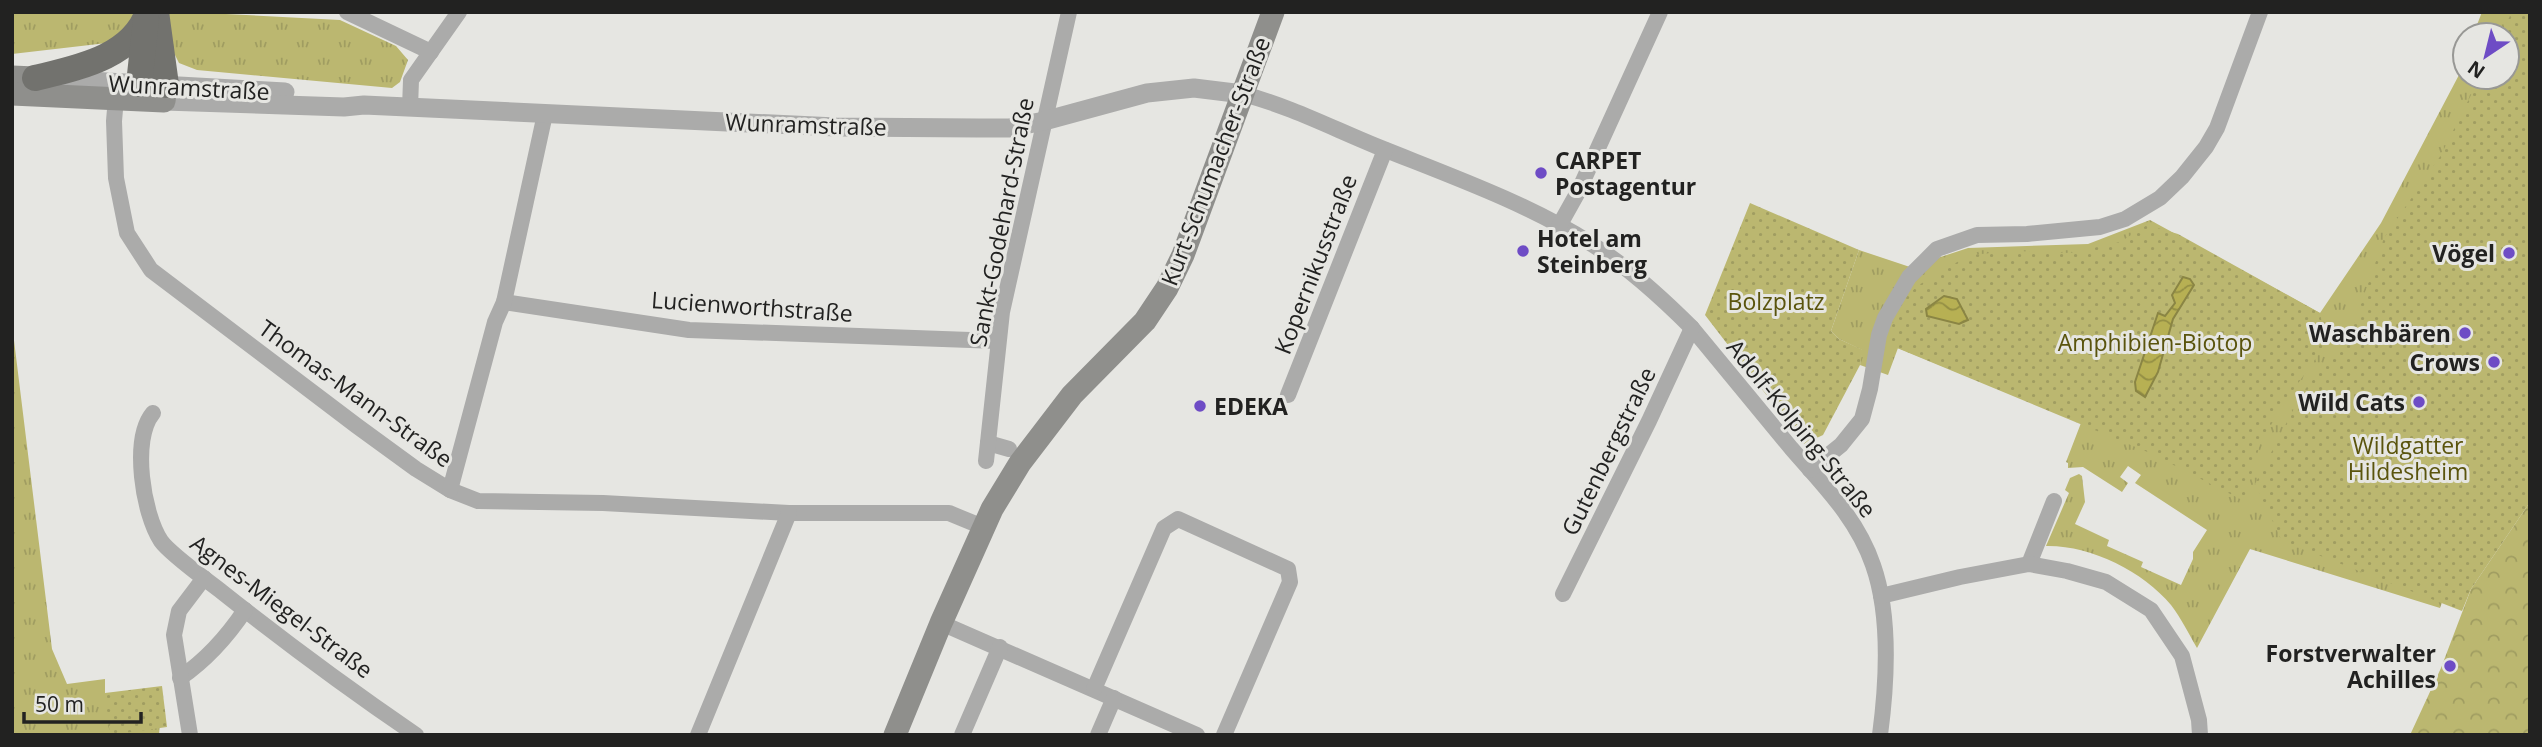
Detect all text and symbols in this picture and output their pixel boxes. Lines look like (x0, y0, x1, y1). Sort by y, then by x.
north arrow (2451, 21, 2521, 91)
street label: Kurt-Schumacher-Straße (1153, 32, 1277, 290)
text: N (2462, 55, 2490, 85)
street label: Wunramstraße (108, 67, 270, 107)
street label: Sankt-Godehard-Straße (961, 95, 1041, 349)
street label: Wunramstraße (725, 105, 887, 143)
place label: CARPET Postagentur (1555, 144, 1696, 202)
marker: CARPET Postagentur (1533, 165, 1549, 181)
street label: Kopernikusstraße (1266, 170, 1364, 358)
place label: Hotel am Steinberg (1537, 222, 1647, 280)
place label: Vögel (2432, 237, 2495, 269)
marker: Hotel am Steinberg (1515, 243, 1531, 259)
marker: Vögel (2501, 245, 2517, 261)
street label: Lucienworthstraße (650, 283, 854, 329)
park label: Bolzplatz (1728, 285, 1824, 317)
street label: Thomas-Mann-Straße (253, 312, 459, 474)
place label: Waschbären (2309, 317, 2451, 349)
marker: Waschbären (2457, 325, 2473, 341)
park label: Amphibien-Biotop (2058, 326, 2252, 358)
street label: Adolf-Kolping-Straße (1720, 332, 1884, 524)
place label: Crows (2410, 346, 2480, 378)
marker: Crows (2486, 354, 2502, 370)
street label: Gutenbergstraße (1553, 362, 1663, 540)
place label: Wild Cats (2298, 386, 2405, 418)
place label: EDEKA (1214, 390, 1288, 422)
marker: Wild Cats (2411, 394, 2427, 410)
marker: EDEKA (1192, 398, 1208, 414)
park label: Wildgatter Hildesheim (2348, 429, 2468, 487)
street label: Agnes-Miegel-Straße (184, 527, 380, 685)
place label: Forstverwalter Achilles (2266, 637, 2436, 695)
marker: Forstverwalter Achilles (2442, 658, 2458, 674)
scale bar (24, 680, 142, 724)
text: 50 m (35, 690, 84, 718)

